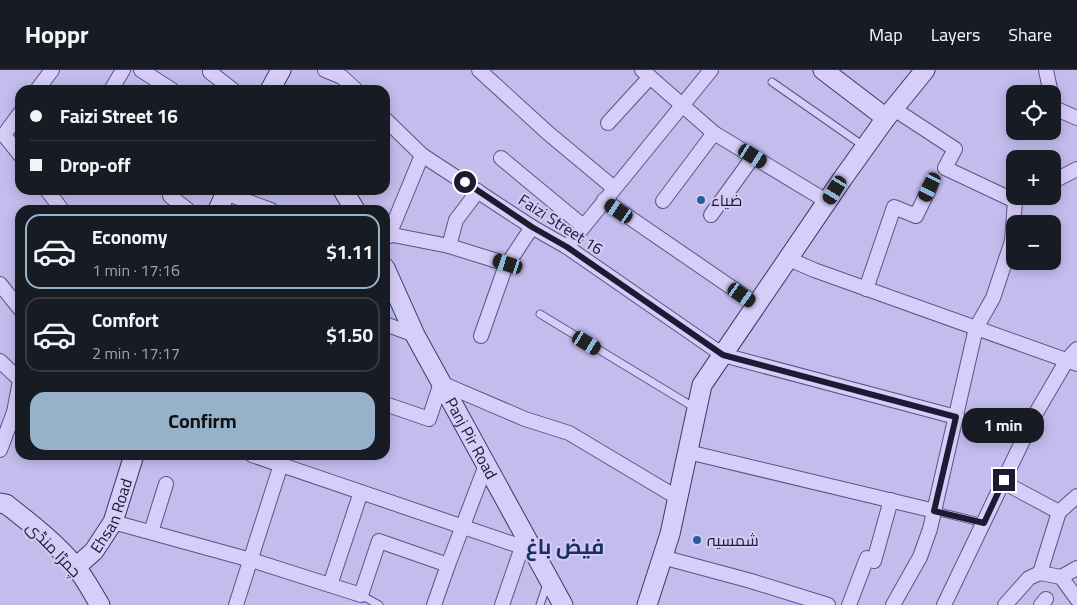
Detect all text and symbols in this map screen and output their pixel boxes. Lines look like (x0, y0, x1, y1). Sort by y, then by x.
text: Hoppr (25, 12, 89, 57)
text: Map (869, 18, 903, 51)
text: Layers (931, 18, 980, 51)
text: Share (1008, 18, 1052, 51)
map controls (1006, 85, 1061, 270)
button: locate (1006, 85, 1061, 140)
text: Faizi Street 16 (60, 98, 178, 134)
car (736, 142, 769, 170)
text: Drop-off (60, 147, 131, 183)
button: + (1006, 150, 1061, 205)
car (916, 170, 943, 204)
route start (454, 171, 476, 193)
car (820, 173, 849, 207)
street label: Faizi Street 16 (512, 185, 610, 263)
place label: ضیاء (711, 185, 742, 215)
marker: ضیاء (695, 194, 707, 206)
car (602, 196, 635, 226)
button: − (1006, 215, 1061, 270)
text: Economy (92, 219, 167, 255)
icon: car (32, 229, 77, 274)
text: $1.11 (326, 234, 373, 270)
car (491, 252, 524, 276)
text: 1 min · 17:16 (92, 255, 180, 285)
car (725, 280, 758, 310)
text: Comfort (92, 302, 159, 338)
icon: car (32, 312, 77, 357)
text: $1.50 (326, 317, 373, 353)
car (570, 329, 603, 357)
text: 2 min · 17:17 (92, 338, 180, 368)
street label: Panj Pir Road (437, 391, 506, 485)
button: Confirm (30, 392, 375, 450)
callout: 1 min (963, 408, 1045, 442)
text: 1 min (984, 410, 1022, 440)
route end (993, 469, 1015, 491)
street label: Ehsan Road (81, 474, 141, 559)
street label: چمڑا منڈی (19, 513, 89, 585)
place label: شمسیہ (707, 525, 759, 555)
district label: فیض باغ (526, 527, 604, 566)
marker: شمسیہ (691, 534, 703, 546)

